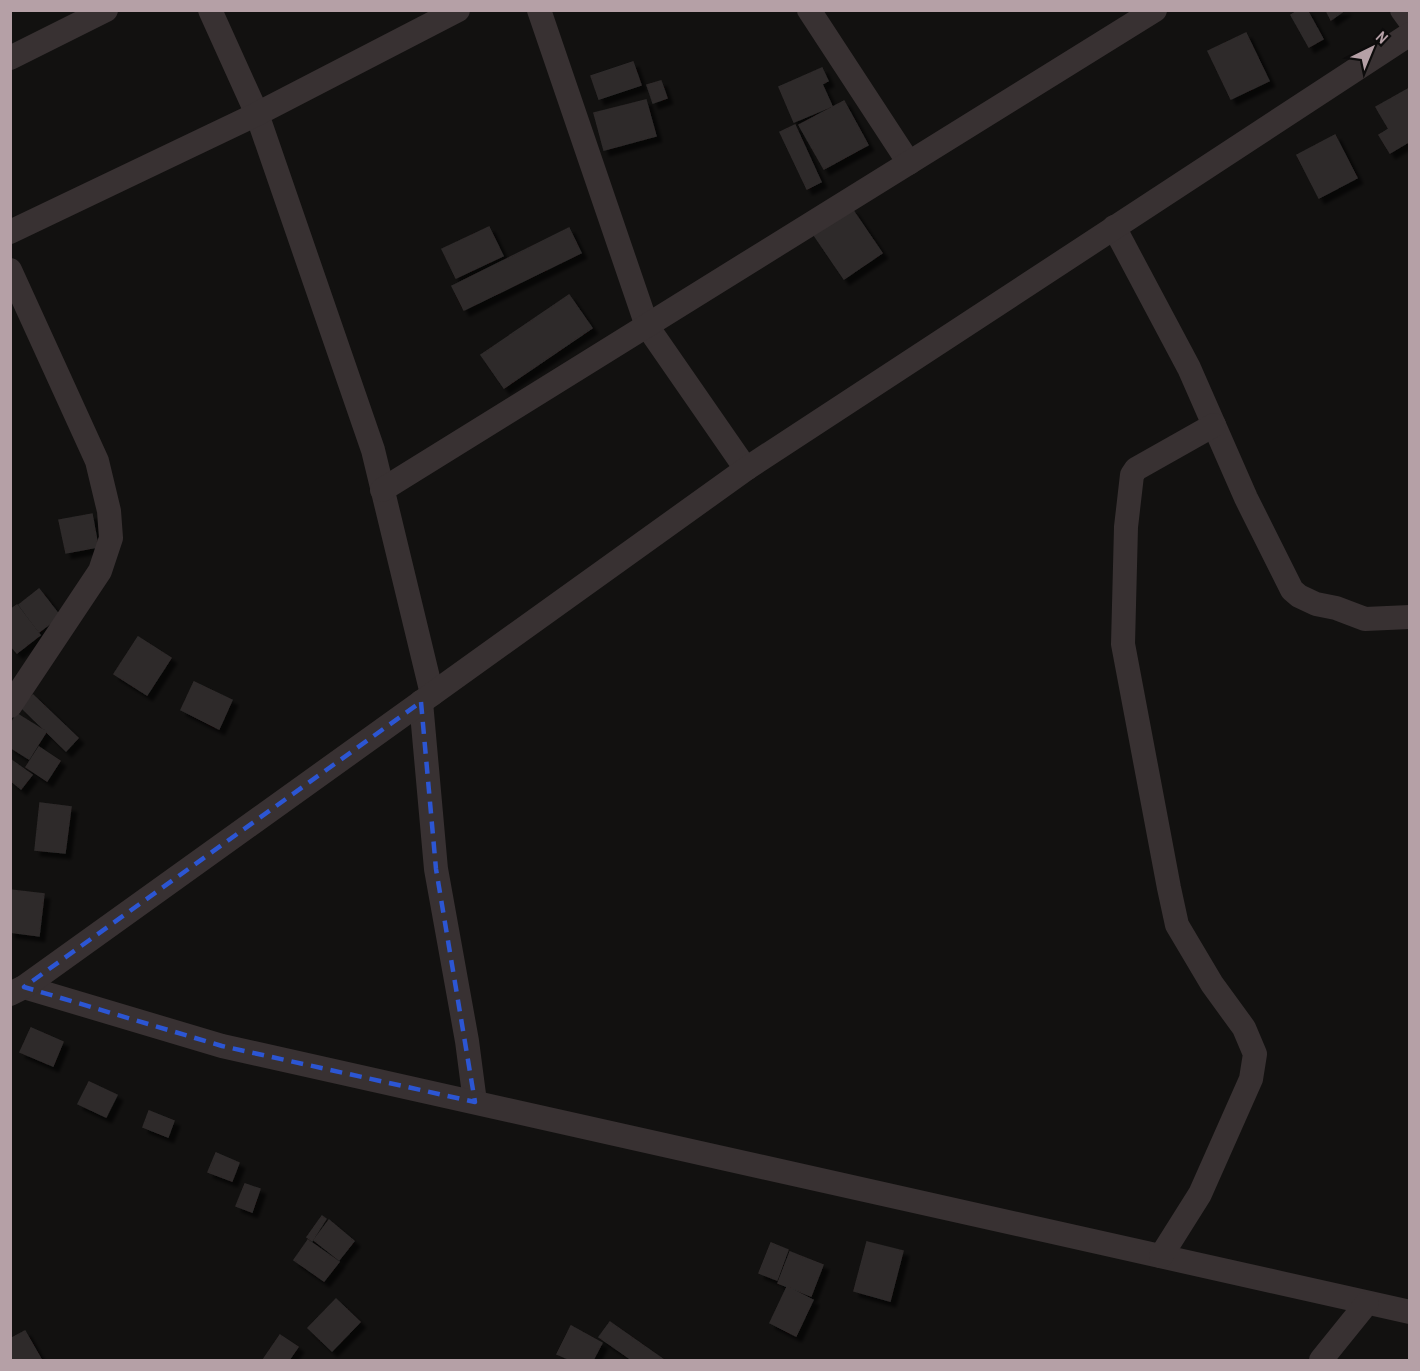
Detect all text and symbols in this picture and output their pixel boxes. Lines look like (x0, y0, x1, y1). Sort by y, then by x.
north arrow (1342, 18, 1402, 78)
text: N (1371, 26, 1393, 48)

